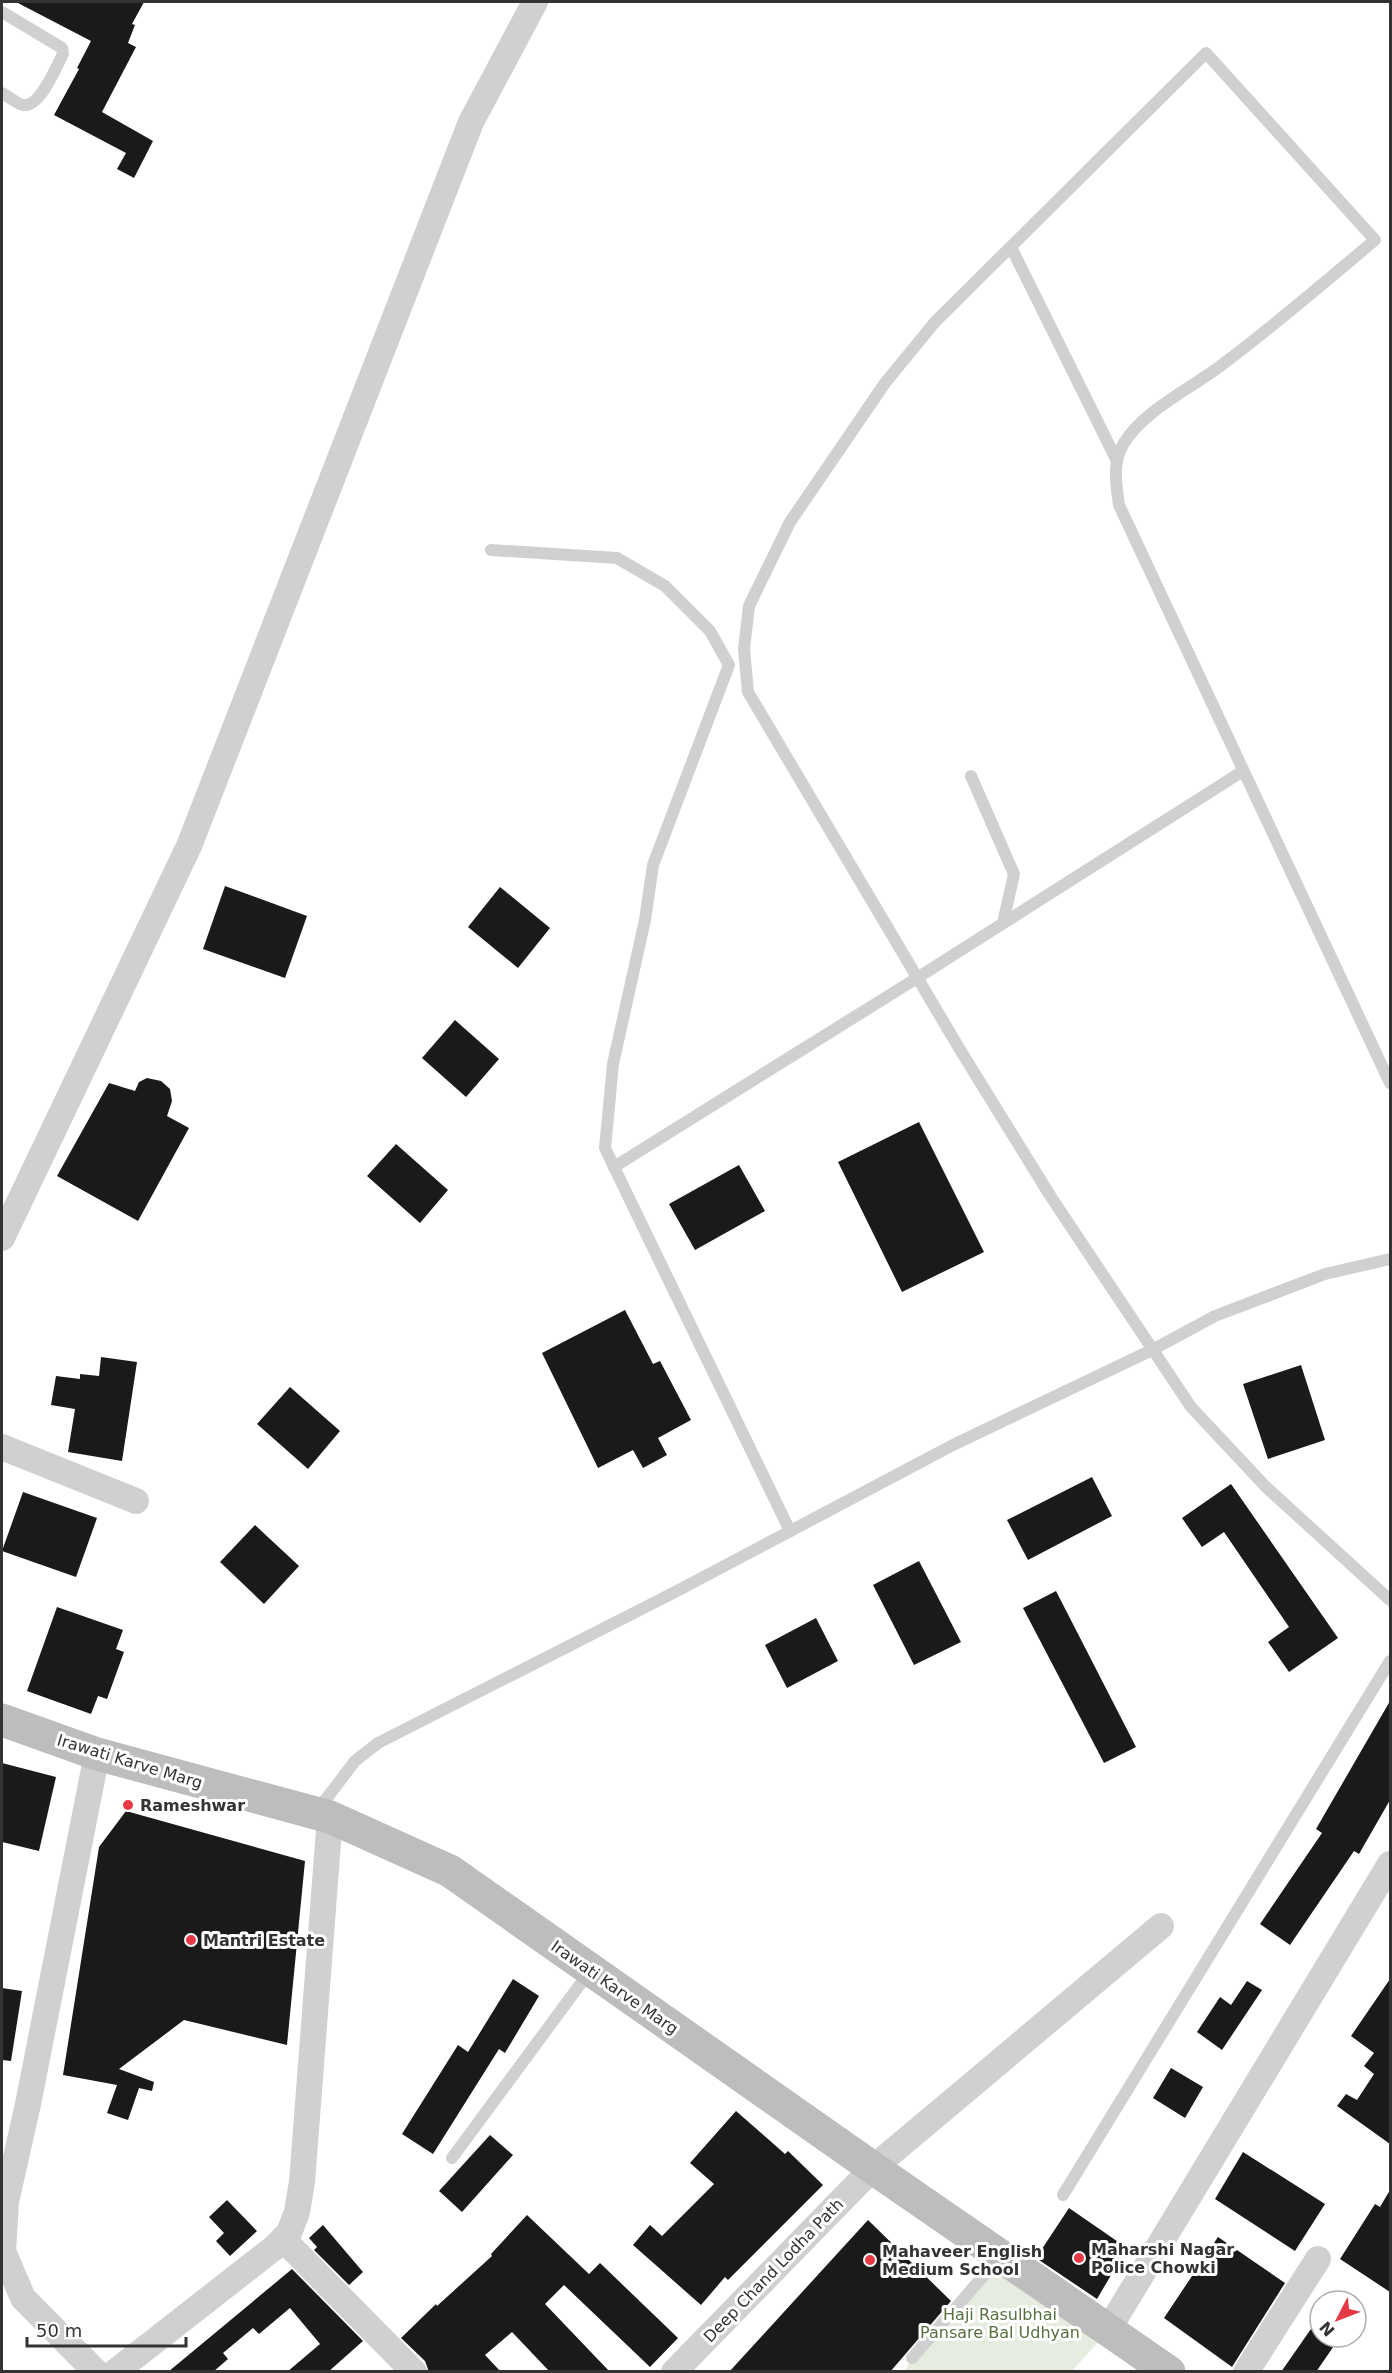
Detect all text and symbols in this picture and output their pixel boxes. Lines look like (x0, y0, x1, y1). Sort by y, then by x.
street label: Irawati Karve Marg (55, 1730, 205, 1793)
place label: Rameshwar (140, 1796, 245, 1815)
marker: Rameshwar (121, 1798, 135, 1812)
place label: Mantri Estate (203, 1931, 325, 1950)
marker: Mantri Estate (184, 1933, 198, 1947)
street label: Irawati Karve Marg (547, 1936, 682, 2038)
street label: Deep Chand Lodha Path (700, 2195, 847, 2346)
place label: Maharshi Nagar Police Chowki (1091, 2240, 1234, 2277)
place label: Mahaveer English Medium School (882, 2242, 1042, 2279)
marker: Maharshi Nagar Police Chowki (1072, 2251, 1086, 2265)
marker: Mahaveer English Medium School (863, 2253, 877, 2267)
north arrow (1308, 2289, 1368, 2349)
park label: Haji Rasulbhai Pansare Bal Udhyan (920, 2305, 1080, 2342)
scale bar (27, 2310, 186, 2348)
text: N (1316, 2317, 1339, 2340)
text: 50 m (36, 2320, 82, 2341)

